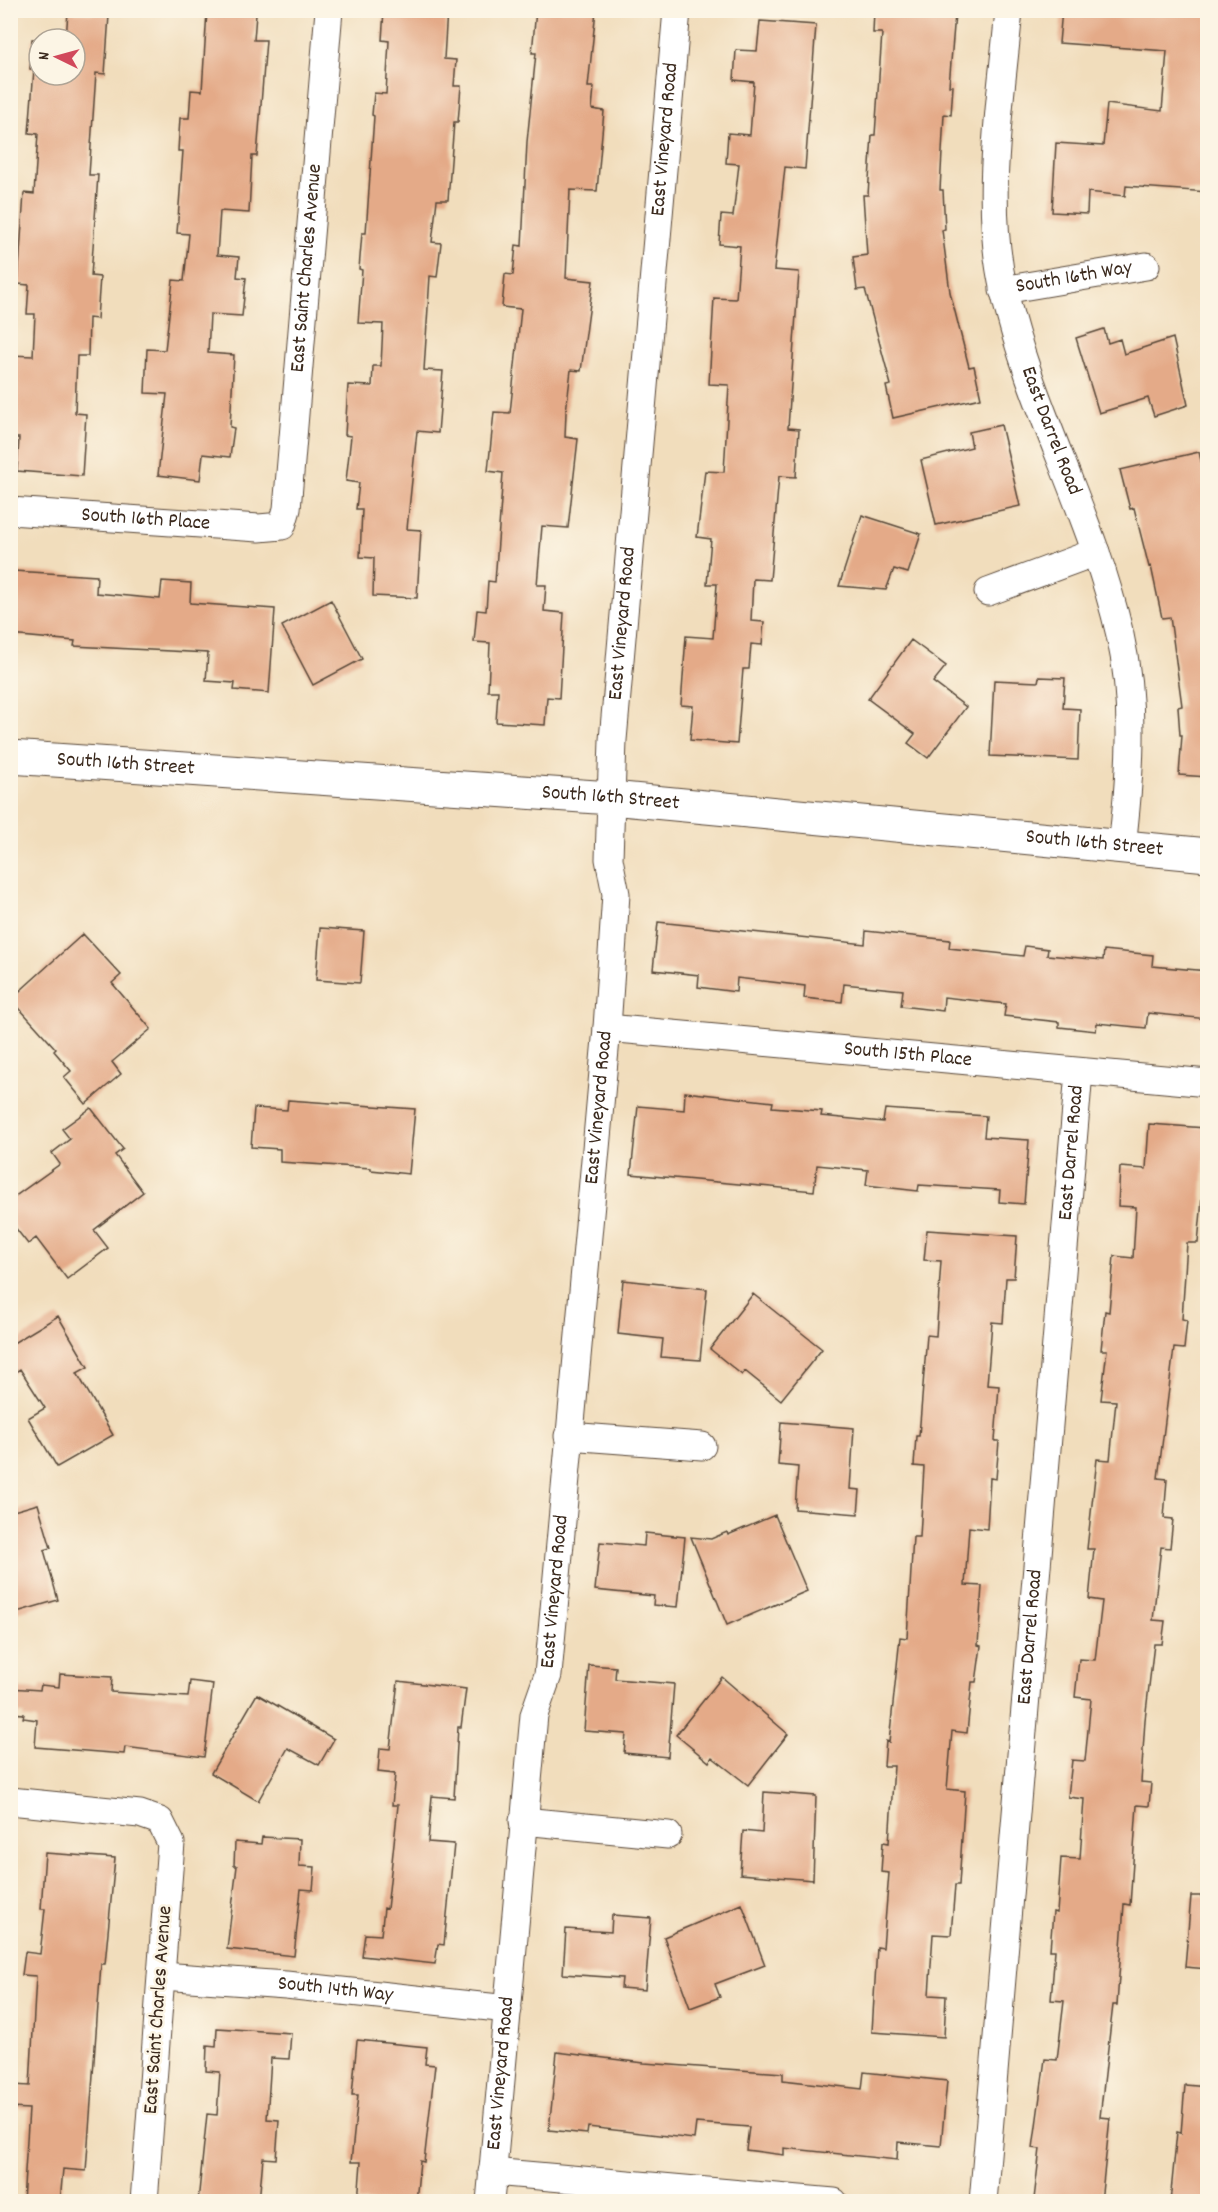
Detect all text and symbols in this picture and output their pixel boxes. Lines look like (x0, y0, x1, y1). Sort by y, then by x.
north arrow (27, 27, 87, 87)
text: N (33, 51, 56, 61)
street label: East Vineyard Road (644, 61, 687, 217)
street label: East Saint Charles Avenue (284, 163, 331, 374)
street label: South 16th Way (1014, 253, 1135, 303)
street label: East Darrel Road (1012, 363, 1088, 500)
street label: South 16th Place (80, 501, 211, 540)
street label: East Vineyard Road (602, 546, 645, 702)
street label: South 16th Street (56, 745, 196, 785)
street label: South 16th Street (541, 778, 681, 819)
street label: South 16th Street (1024, 823, 1165, 866)
street label: East Vineyard Road (578, 1030, 622, 1186)
street label: South 15th Place (842, 1035, 973, 1076)
street label: East Darrel Road (1051, 1084, 1093, 1222)
street label: East Vineyard Road (534, 1514, 578, 1670)
street label: East Darrel Road (1010, 1568, 1052, 1706)
street label: East Saint Charles Avenue (137, 1905, 181, 2115)
street label: South 14th Way (277, 1969, 395, 2012)
street label: East Vineyard Road (480, 1996, 523, 2151)

